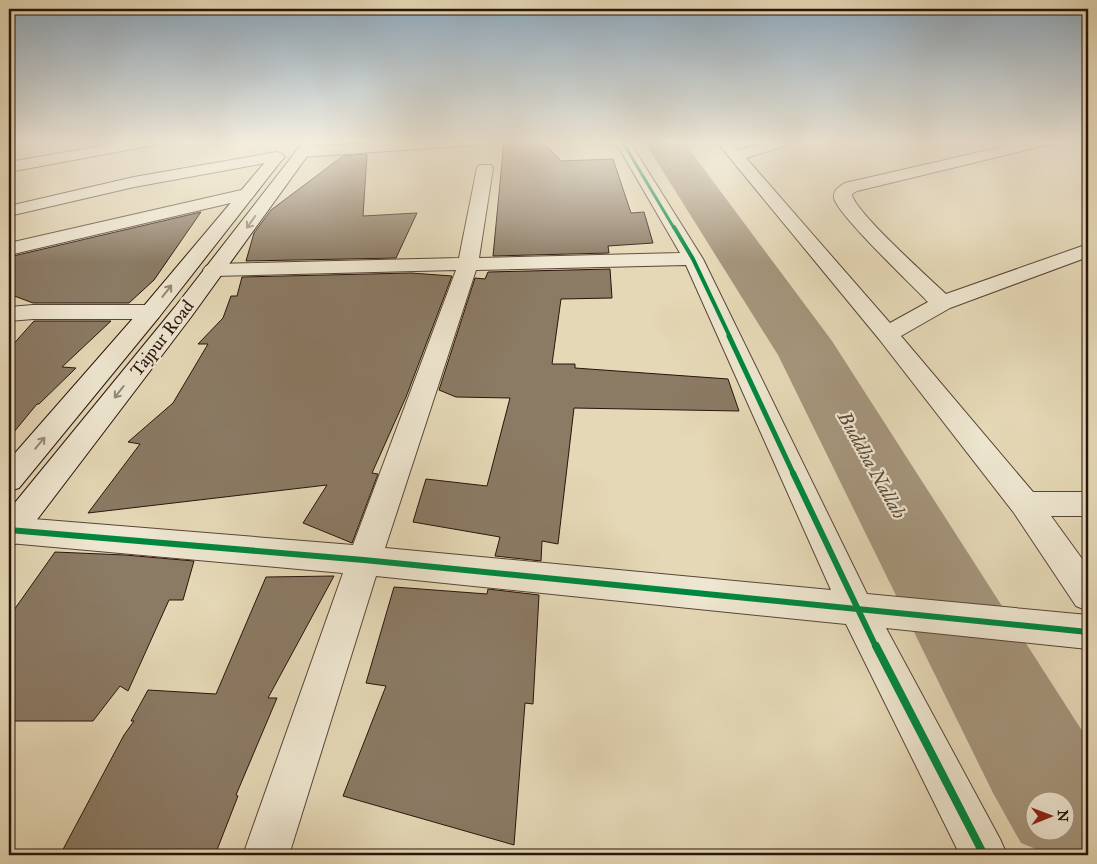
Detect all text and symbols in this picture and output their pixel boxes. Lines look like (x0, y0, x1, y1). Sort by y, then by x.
one-way arrow (246, 215, 256, 229)
one-way arrow (162, 285, 173, 298)
street label: Tajpur Road (125, 295, 199, 381)
one-way arrow (114, 386, 125, 399)
water label: Buddha Nallah (833, 406, 911, 523)
one-way arrow (35, 436, 46, 449)
north arrow (1024, 792, 1074, 842)
text: N (1054, 810, 1071, 822)

